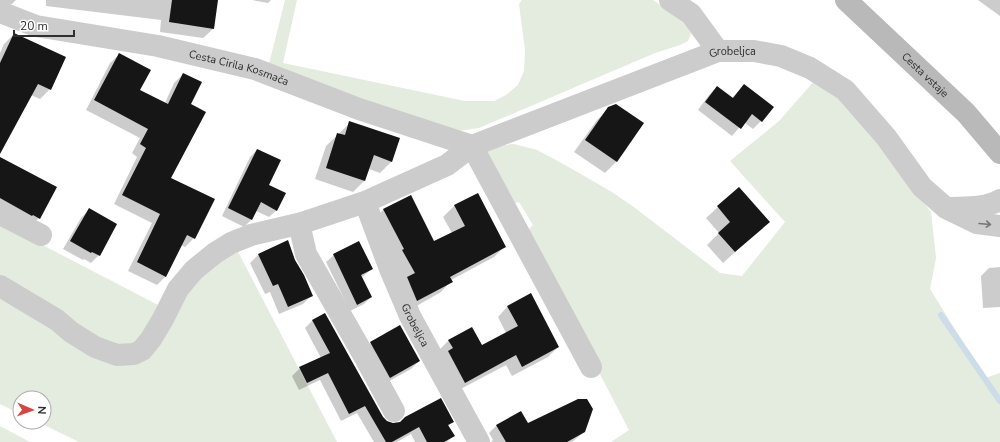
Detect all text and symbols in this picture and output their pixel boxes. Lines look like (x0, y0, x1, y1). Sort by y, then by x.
scale bar (14, 12, 74, 38)
text: 20 m (20, 18, 48, 34)
street label: Grobeljca (707, 44, 756, 61)
street label: Cesta Cirila Kosmača (187, 46, 291, 89)
street label: Cesta vstaje (898, 49, 952, 101)
one-way arrow (978, 221, 991, 228)
street label: Grobeljca (398, 301, 433, 350)
north arrow (12, 390, 52, 430)
text: N (34, 406, 49, 415)

